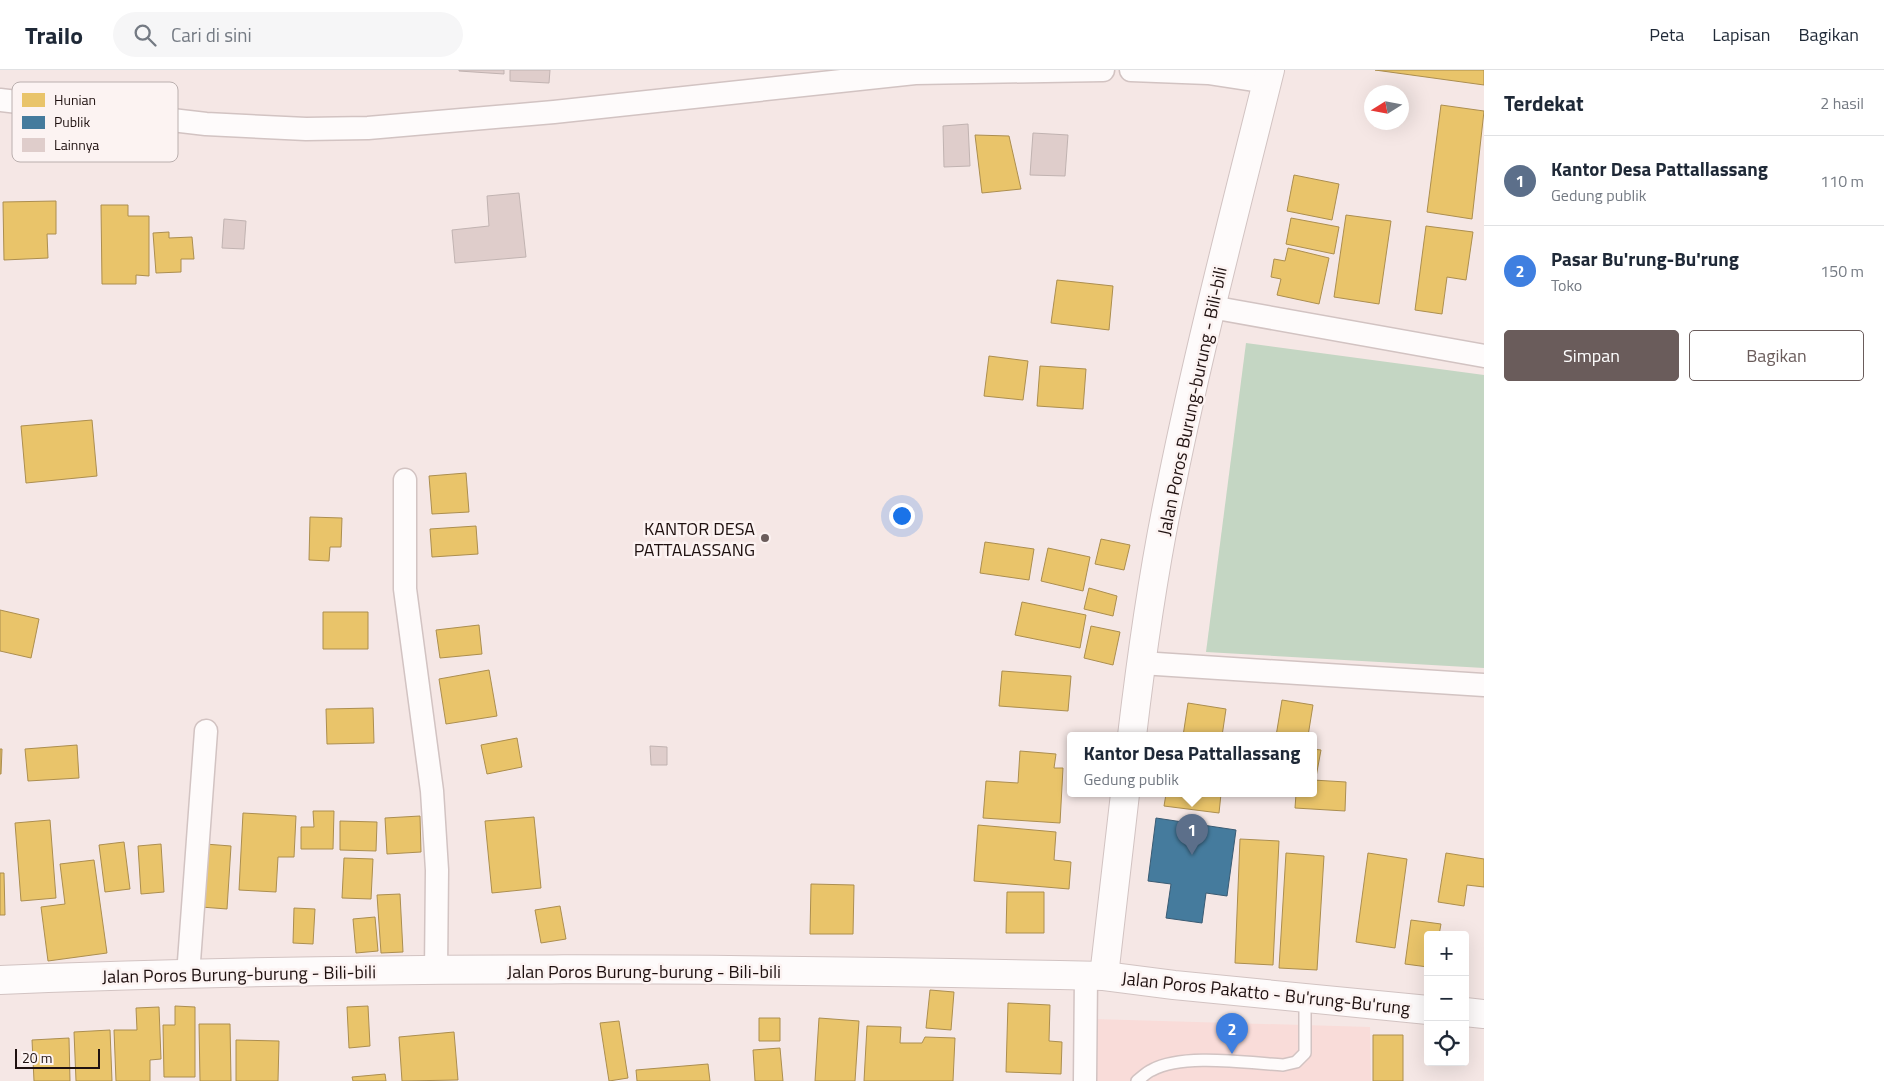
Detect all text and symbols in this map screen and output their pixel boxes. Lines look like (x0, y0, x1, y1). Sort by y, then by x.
search box (113, 12, 463, 57)
text: Trailo (25, 17, 83, 53)
text: Cari di sini (171, 20, 252, 49)
icon: search (131, 21, 159, 49)
text: Peta (1649, 21, 1684, 48)
text: Lapisan (1712, 21, 1770, 48)
text: Bagikan (1798, 21, 1859, 48)
legend (12, 82, 178, 162)
north arrow (1364, 85, 1409, 130)
text: Terdekat (1504, 87, 1584, 119)
text: Hunian (54, 89, 96, 110)
text: 2 hasil (1820, 91, 1864, 115)
text: Publik (54, 111, 90, 132)
text: Lainnya (54, 134, 99, 155)
text: Kantor Desa Pattallassang (1551, 154, 1768, 183)
text: 1 (1516, 169, 1524, 193)
text: 110 m (1820, 169, 1864, 193)
text: Gedung publik (1551, 183, 1646, 207)
text: Pasar Bu'rung-Bu'rung (1551, 244, 1739, 273)
text: 2 (1516, 259, 1524, 283)
text: 150 m (1820, 259, 1864, 283)
street label: Jalan Poros Burung-burung - Bili-bili (1150, 264, 1234, 538)
text: Toko (1551, 273, 1582, 297)
button: Simpan (1504, 330, 1679, 381)
button: Bagikan (1689, 330, 1864, 381)
your location (889, 503, 915, 529)
place label: KANTOR DESA PATTALASSANG (634, 515, 755, 563)
marker: KANTOR DESA PATTALASSANG (759, 532, 771, 544)
popup (1067, 732, 1317, 797)
text: Kantor Desa Pattallassang (1084, 738, 1300, 767)
text: Gedung publik (1084, 767, 1179, 791)
pin: 1 (1176, 814, 1208, 855)
map controls (1424, 931, 1469, 1066)
button: + (1424, 931, 1469, 976)
street label: Jalan Poros Burung-burung - Bili-bili (102, 958, 376, 990)
street label: Jalan Poros Burung-burung - Bili-bili (507, 958, 781, 985)
street label: Jalan Poros Pakatto - Bu'rung-Bu'rung (1120, 964, 1412, 1022)
button: − (1424, 976, 1469, 1021)
pin: 2 (1216, 1013, 1248, 1054)
button: locate (1424, 1021, 1469, 1066)
scale bar (15, 1046, 100, 1069)
text: 20 m (22, 1047, 52, 1068)

